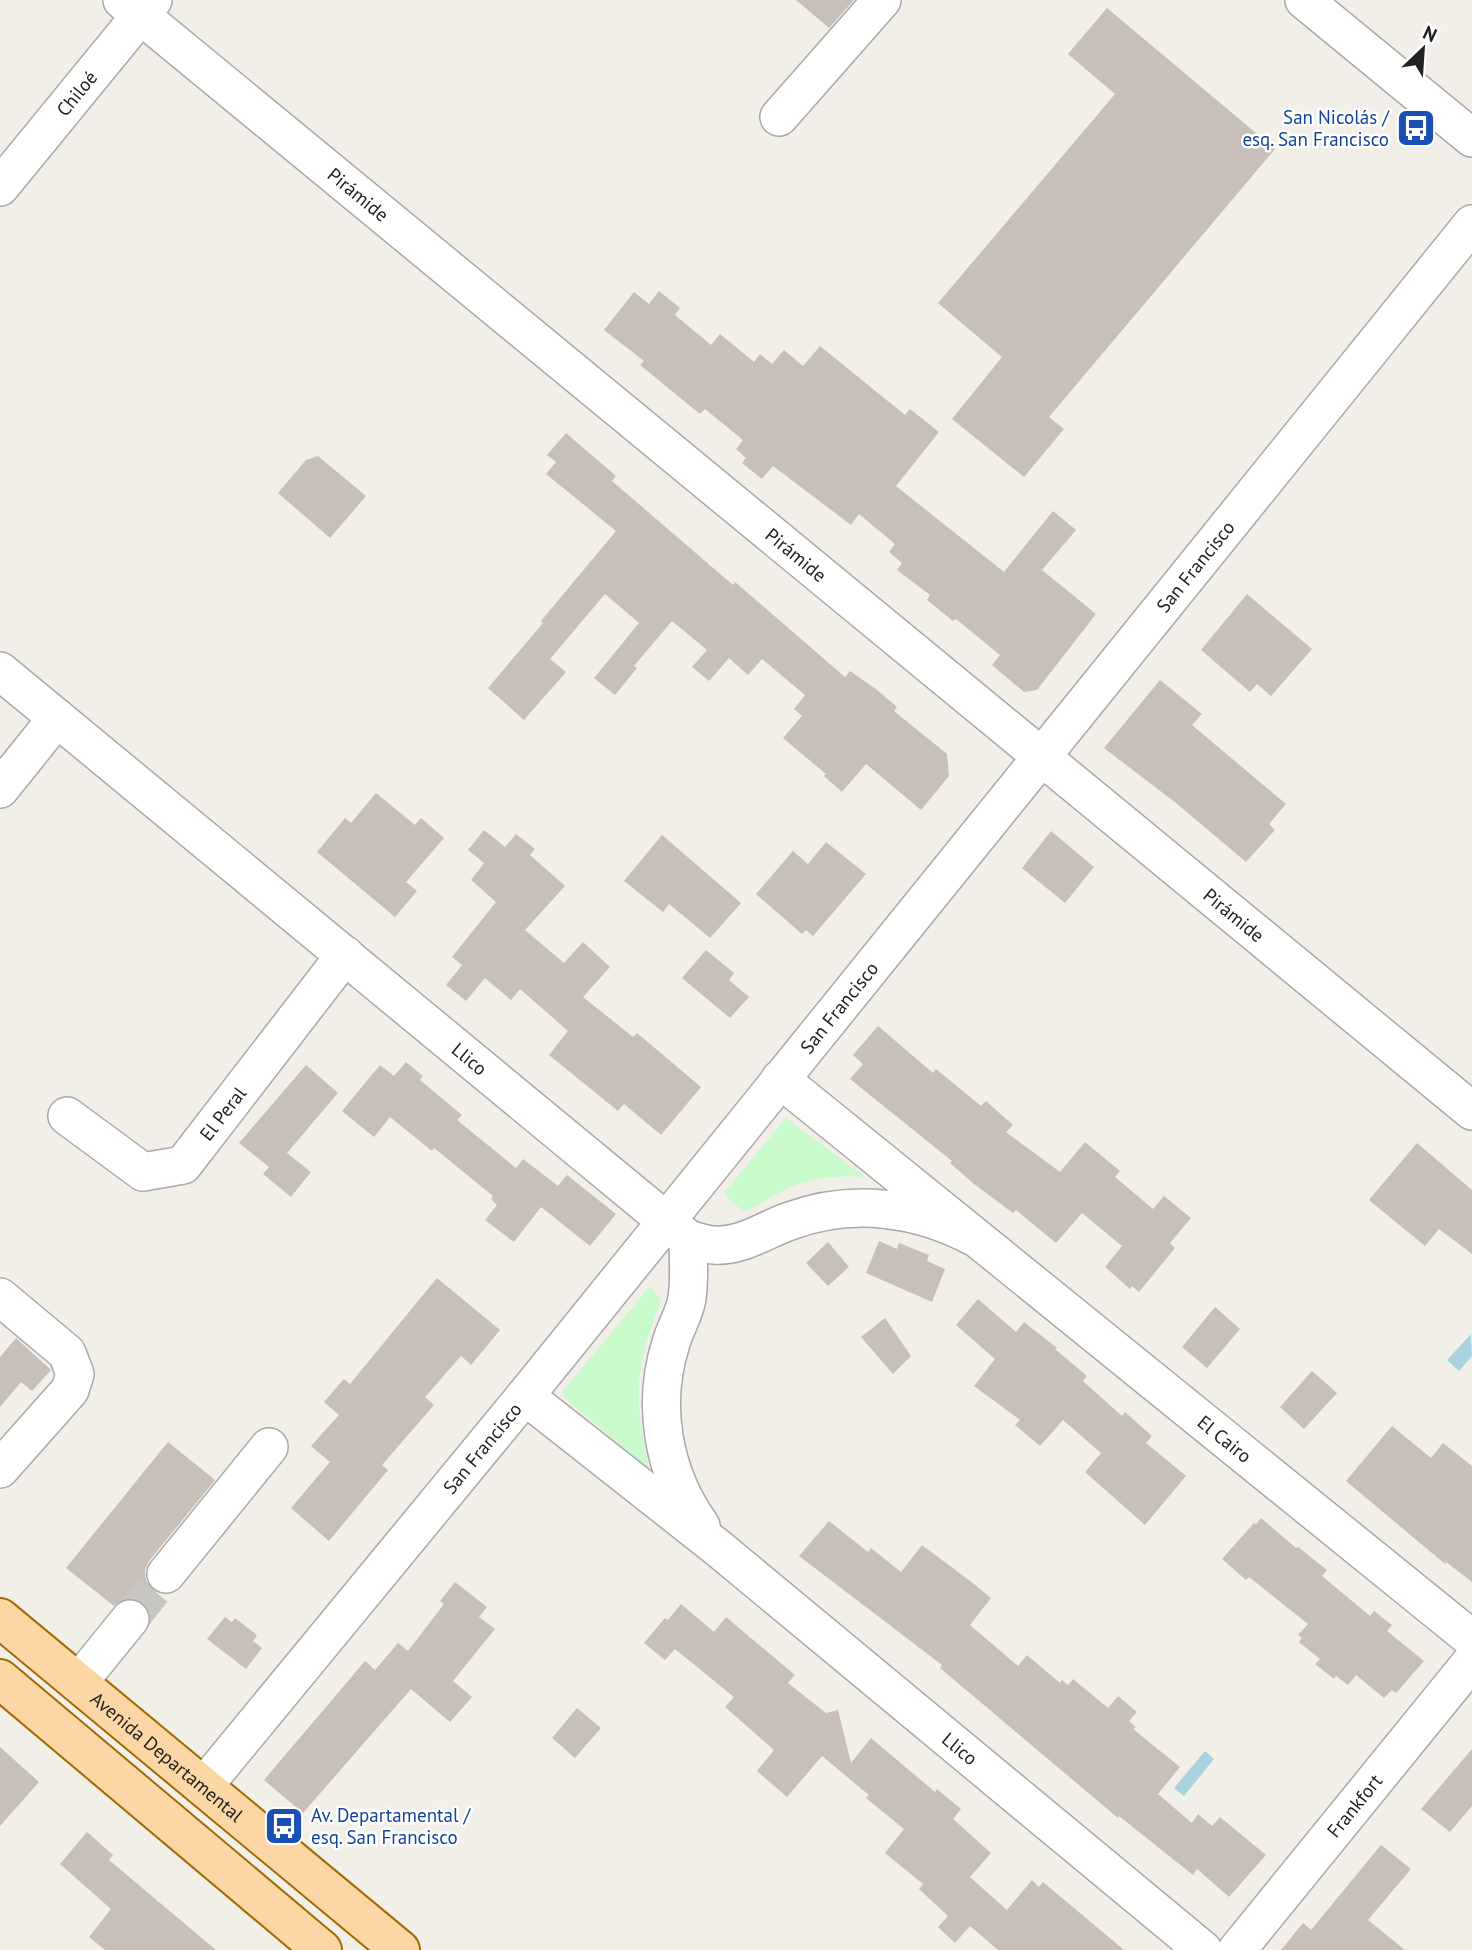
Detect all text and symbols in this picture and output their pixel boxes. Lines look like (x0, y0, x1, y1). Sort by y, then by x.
north arrow (1388, 14, 1458, 84)
text: N (1419, 20, 1441, 47)
street label: Chiloé (51, 66, 102, 121)
place label: San Nicolás / esq. San Francisco (1242, 105, 1390, 151)
bus stop icon: San Nicolás / esq. San Francisco (1395, 107, 1437, 149)
street label: Pirámide (323, 162, 394, 227)
street label: San Francisco (1151, 516, 1240, 617)
street label: Pirámide (761, 523, 832, 587)
street label: Pirámide (1198, 883, 1269, 947)
street label: San Francisco (795, 957, 883, 1058)
street label: Llico (447, 1037, 492, 1080)
street label: El Peral (194, 1081, 251, 1145)
street label: San Francisco (437, 1398, 527, 1499)
street label: El Cairo (1193, 1410, 1257, 1468)
street label: Avenida Departamental (86, 1686, 248, 1827)
street label: Llico (937, 1727, 983, 1770)
street label: Frankfort (1321, 1769, 1388, 1842)
place label: Av. Departamental / esq. San Francisco (311, 1803, 472, 1849)
bus stop icon: Av. Departamental / esq. San Francisco (263, 1805, 305, 1847)

